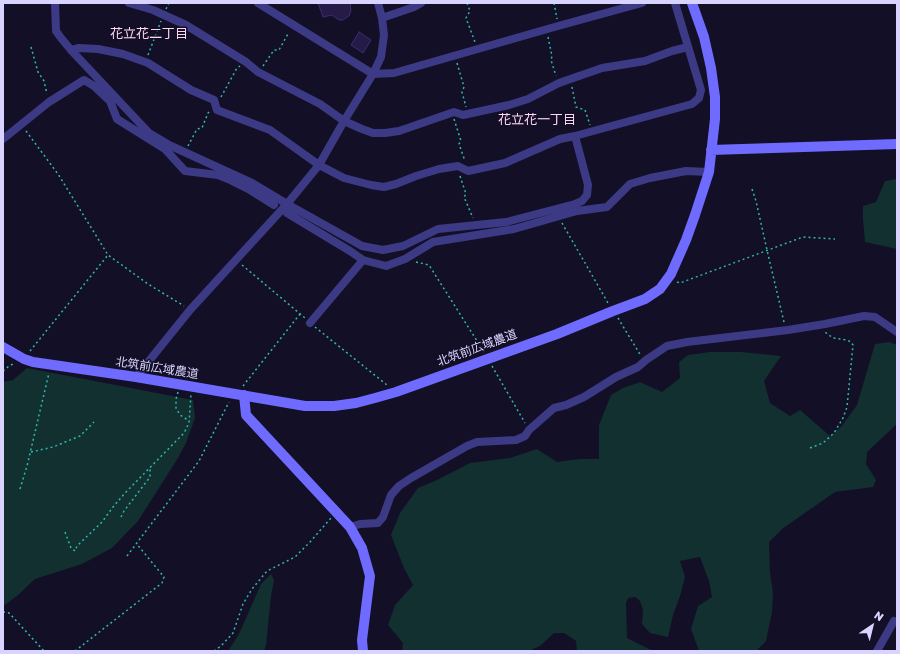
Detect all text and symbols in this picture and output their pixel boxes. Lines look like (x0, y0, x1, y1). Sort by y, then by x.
district label: 花立花二丁目 (110, 26, 188, 42)
district label: 花立花一丁目 (498, 112, 576, 128)
street label: 北筑前広域農道 (435, 327, 519, 369)
street label: 北筑前広域農道 (114, 354, 200, 382)
north arrow (852, 606, 892, 646)
text: N (872, 608, 886, 623)

